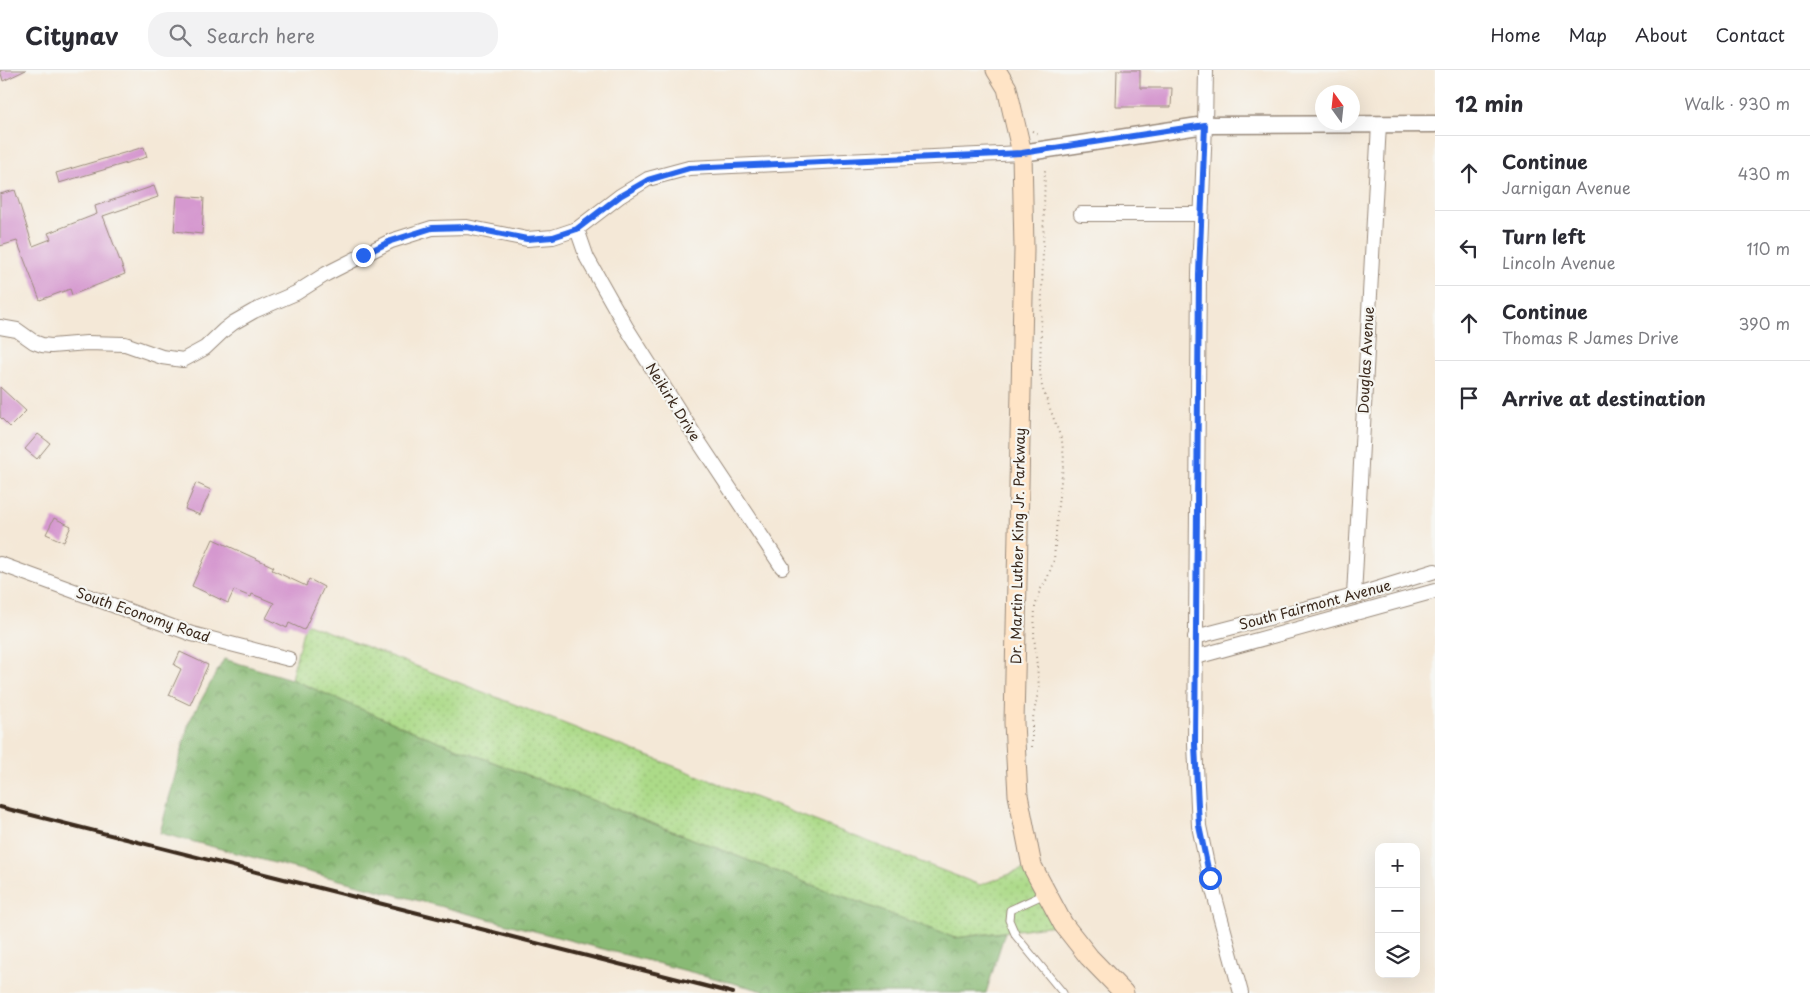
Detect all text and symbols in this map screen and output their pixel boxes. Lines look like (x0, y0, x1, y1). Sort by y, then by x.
search box (148, 12, 498, 57)
text: Citynav (25, 17, 118, 53)
icon: search (166, 21, 194, 49)
text: Search here (206, 21, 315, 49)
text: Home (1490, 21, 1540, 48)
text: Map (1568, 21, 1607, 48)
text: About (1635, 21, 1687, 48)
text: Contact (1715, 21, 1785, 48)
north arrow (1315, 85, 1360, 130)
text: 12 min (1455, 87, 1524, 119)
text: Walk · 930 m (1684, 91, 1790, 115)
text: Continue (1502, 147, 1588, 175)
icon: ahead (1455, 159, 1483, 187)
text: 430 m (1738, 161, 1790, 185)
text: Jarnigan Avenue (1502, 175, 1631, 199)
text: Turn left (1502, 222, 1586, 250)
icon: left (1455, 234, 1483, 262)
text: 110 m (1747, 236, 1790, 260)
route end (352, 244, 375, 267)
text: Lincoln Avenue (1502, 250, 1615, 274)
text: Continue (1502, 297, 1588, 325)
street label: Douglas Avenue (1352, 306, 1379, 414)
icon: ahead (1455, 309, 1483, 337)
text: 390 m (1739, 311, 1790, 335)
text: Thomas R James Drive (1502, 325, 1679, 349)
street label: Neikirk Drive (641, 359, 706, 445)
icon: arrive (1455, 384, 1483, 412)
text: Arrive at destination (1502, 384, 1706, 412)
street label: Dr. Martin Luther King Jr. Parkway (1005, 428, 1030, 664)
street label: South Fairmont Avenue (1237, 574, 1393, 635)
street label: South Economy Road (73, 582, 213, 647)
map controls (1375, 843, 1420, 978)
button: + (1375, 843, 1420, 888)
route start (1199, 867, 1222, 890)
button: − (1375, 888, 1420, 933)
button: layers (1375, 933, 1420, 978)

